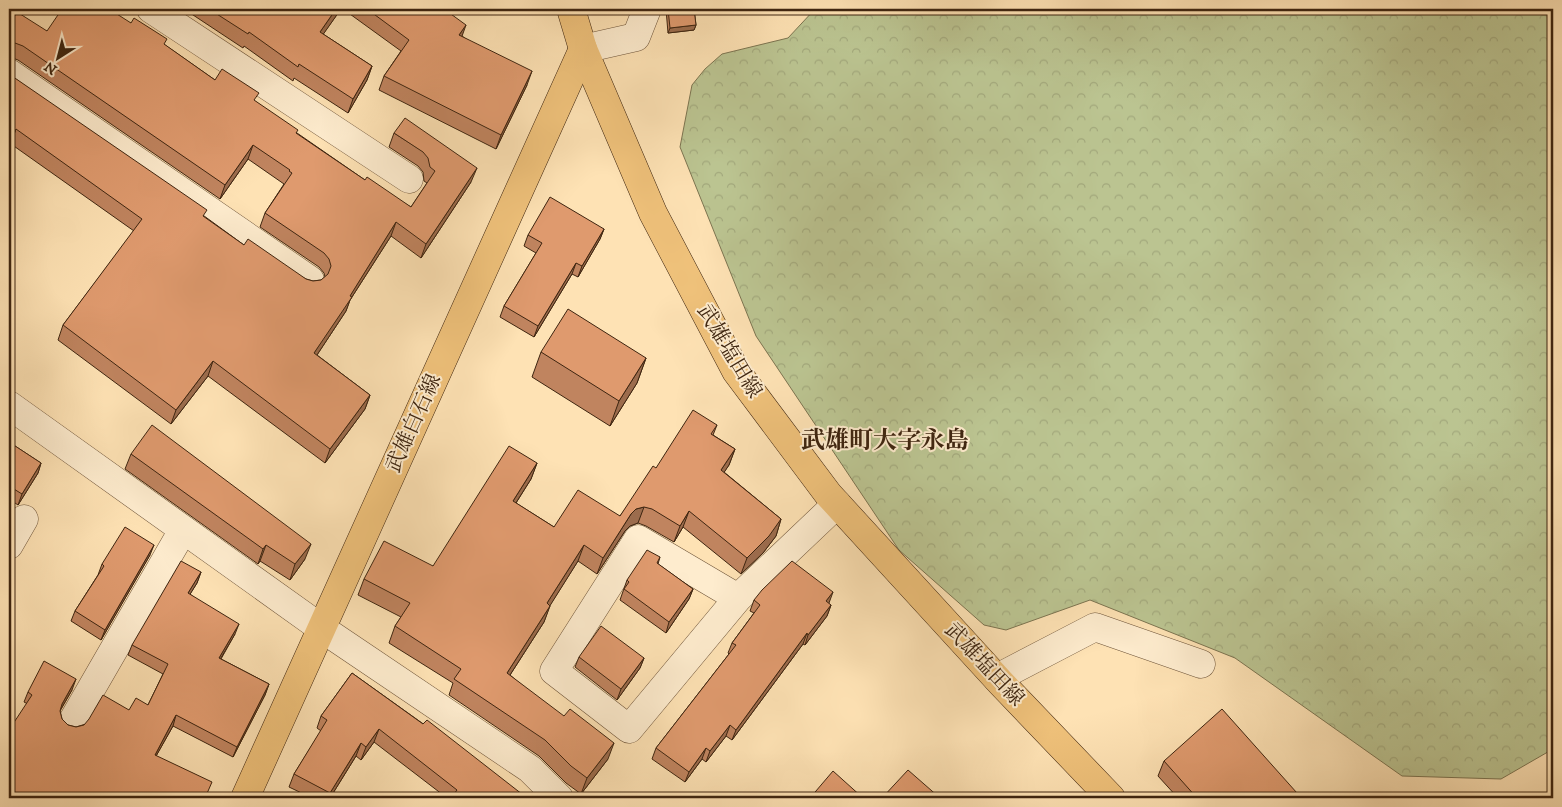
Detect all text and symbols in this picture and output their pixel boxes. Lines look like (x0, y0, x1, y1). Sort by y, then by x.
north arrow (32, 32, 82, 82)
text: N (41, 57, 61, 78)
street label: 武雄塩田線 (691, 300, 767, 403)
street label: 武雄白石線 (381, 370, 447, 477)
district label: 武雄町大字永島 (801, 426, 969, 456)
street label: 武雄塩田線 (939, 617, 1030, 712)

